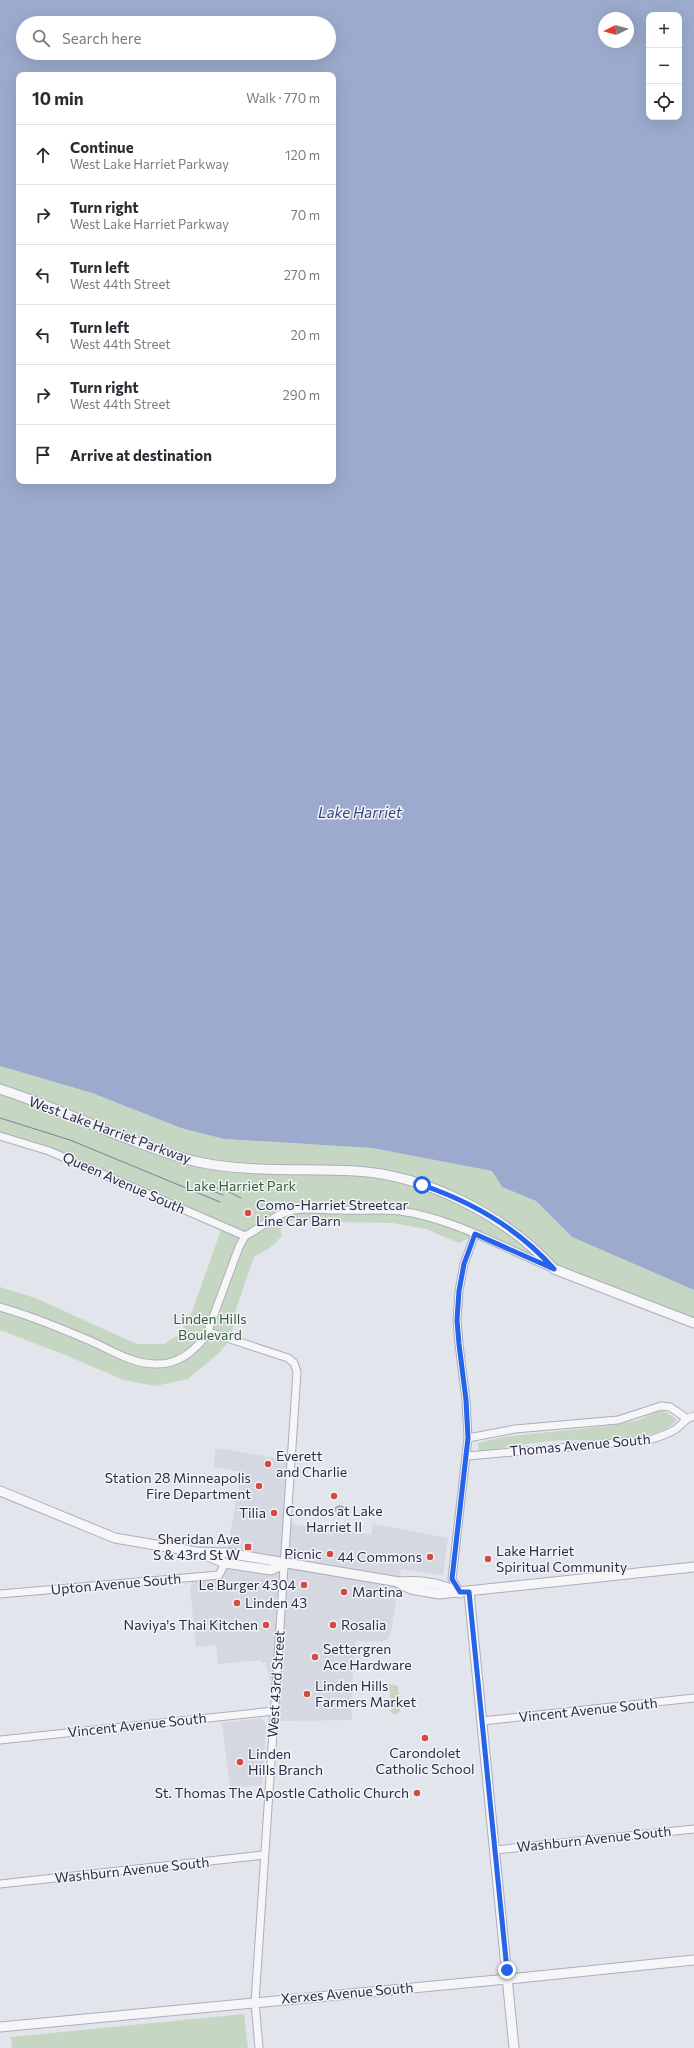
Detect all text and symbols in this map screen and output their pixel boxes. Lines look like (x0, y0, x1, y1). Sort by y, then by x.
north arrow (598, 12, 634, 48)
map controls (646, 12, 682, 120)
button: + (646, 12, 682, 48)
search box (16, 16, 336, 60)
icon: search (30, 27, 52, 49)
text: Search here (62, 29, 141, 47)
button: − (646, 48, 682, 84)
button: locate (646, 84, 682, 120)
text: 10 min (32, 88, 84, 109)
text: Walk · 770 m (246, 90, 320, 106)
text: Continue (70, 138, 134, 156)
icon: ahead (32, 144, 54, 166)
text: 120 m (285, 147, 320, 163)
text: West Lake Harriet Parkway (70, 156, 229, 172)
text: Turn right (70, 198, 139, 216)
icon: right (32, 204, 54, 226)
text: 70 m (291, 207, 320, 223)
text: West Lake Harriet Parkway (70, 216, 229, 232)
text: Turn left (70, 258, 129, 276)
icon: left (32, 264, 54, 286)
text: 270 m (284, 267, 320, 283)
text: West 44th Street (70, 276, 171, 292)
text: Turn left (70, 318, 129, 336)
icon: left (32, 324, 54, 346)
text: 20 m (291, 327, 320, 343)
text: West 44th Street (70, 336, 171, 352)
text: Turn right (70, 378, 139, 396)
icon: right (32, 384, 54, 406)
text: 290 m (283, 387, 320, 403)
text: West 44th Street (70, 396, 171, 412)
icon: arrive (32, 444, 54, 466)
text: Arrive at destination (70, 446, 212, 464)
water label: Lake Harriet (318, 803, 403, 821)
street label: West Lake Harriet Parkway (27, 1092, 194, 1167)
street label: Queen Avenue South (60, 1148, 188, 1217)
route start (413, 1176, 431, 1194)
park label: Lake Harriet Park (186, 1177, 297, 1194)
place label: Como-Harriet Streetcar Line Car Barn (256, 1196, 408, 1229)
marker: Como-Harriet Streetcar Line Car Barn (243, 1208, 253, 1218)
park label: Linden Hills Boulevard (173, 1310, 247, 1343)
street label: Thomas Avenue South (509, 1430, 651, 1459)
place label: Everett and Charlie (276, 1447, 347, 1480)
marker: Everett and Charlie (263, 1459, 273, 1469)
place label: Station 28 Minneapolis Fire Department (105, 1469, 251, 1502)
marker: Station 28 Minneapolis Fire Department (254, 1481, 264, 1491)
marker: Condos at Lake Harriet II (329, 1491, 339, 1501)
place label: Condos at Lake Harriet II (285, 1502, 383, 1535)
place label: Tilia (239, 1504, 266, 1521)
marker: Tilia (269, 1508, 279, 1518)
place label: Sheridan Ave S & 43rd St W (153, 1530, 240, 1563)
marker: Sheridan Ave S & 43rd St W (243, 1542, 253, 1552)
place label: Lake Harriet Spiritual Community (496, 1542, 627, 1575)
place label: Picnic (284, 1545, 322, 1562)
place label: 44 Commons (337, 1548, 422, 1565)
marker: Picnic (325, 1549, 335, 1559)
marker: 44 Commons (425, 1552, 435, 1562)
marker: Lake Harriet Spiritual Community (483, 1554, 493, 1564)
street label: Upton Avenue South (50, 1569, 182, 1598)
place label: Le Burger 4304 (198, 1576, 297, 1593)
marker: Le Burger 4304 (299, 1580, 309, 1590)
place label: Martina (352, 1583, 403, 1600)
marker: Martina (339, 1587, 349, 1597)
place label: Linden 43 (245, 1594, 307, 1611)
marker: Linden 43 (232, 1598, 242, 1608)
place label: Naviya's Thai Kitchen (124, 1616, 258, 1633)
place label: Rosalia (341, 1616, 386, 1633)
marker: Naviya's Thai Kitchen (261, 1620, 271, 1630)
marker: Rosalia (328, 1620, 338, 1630)
street label: West 43rd Street (263, 1629, 288, 1738)
place label: Settergren Ace Hardware (323, 1640, 412, 1673)
marker: Settergren Ace Hardware (310, 1652, 320, 1662)
place label: Linden Hills Farmers Market (315, 1677, 416, 1710)
marker: Linden Hills Farmers Market (302, 1689, 312, 1699)
street label: Vincent Avenue South (518, 1694, 658, 1725)
street label: Vincent Avenue South (67, 1709, 207, 1740)
marker: Carondolet Catholic School (420, 1733, 430, 1743)
place label: Carondolet Catholic School (375, 1744, 475, 1777)
place label: Linden Hills Branch (248, 1745, 323, 1778)
marker: Linden Hills Branch (235, 1757, 245, 1767)
place label: St. Thomas The Apostle Catholic Church (155, 1784, 409, 1801)
marker: St. Thomas The Apostle Catholic Church (412, 1788, 422, 1798)
street label: Washburn Avenue South (516, 1822, 672, 1855)
street label: Washburn Avenue South (54, 1853, 210, 1886)
route end (498, 1961, 516, 1979)
street label: Xerxes Avenue South (280, 1978, 414, 2007)

